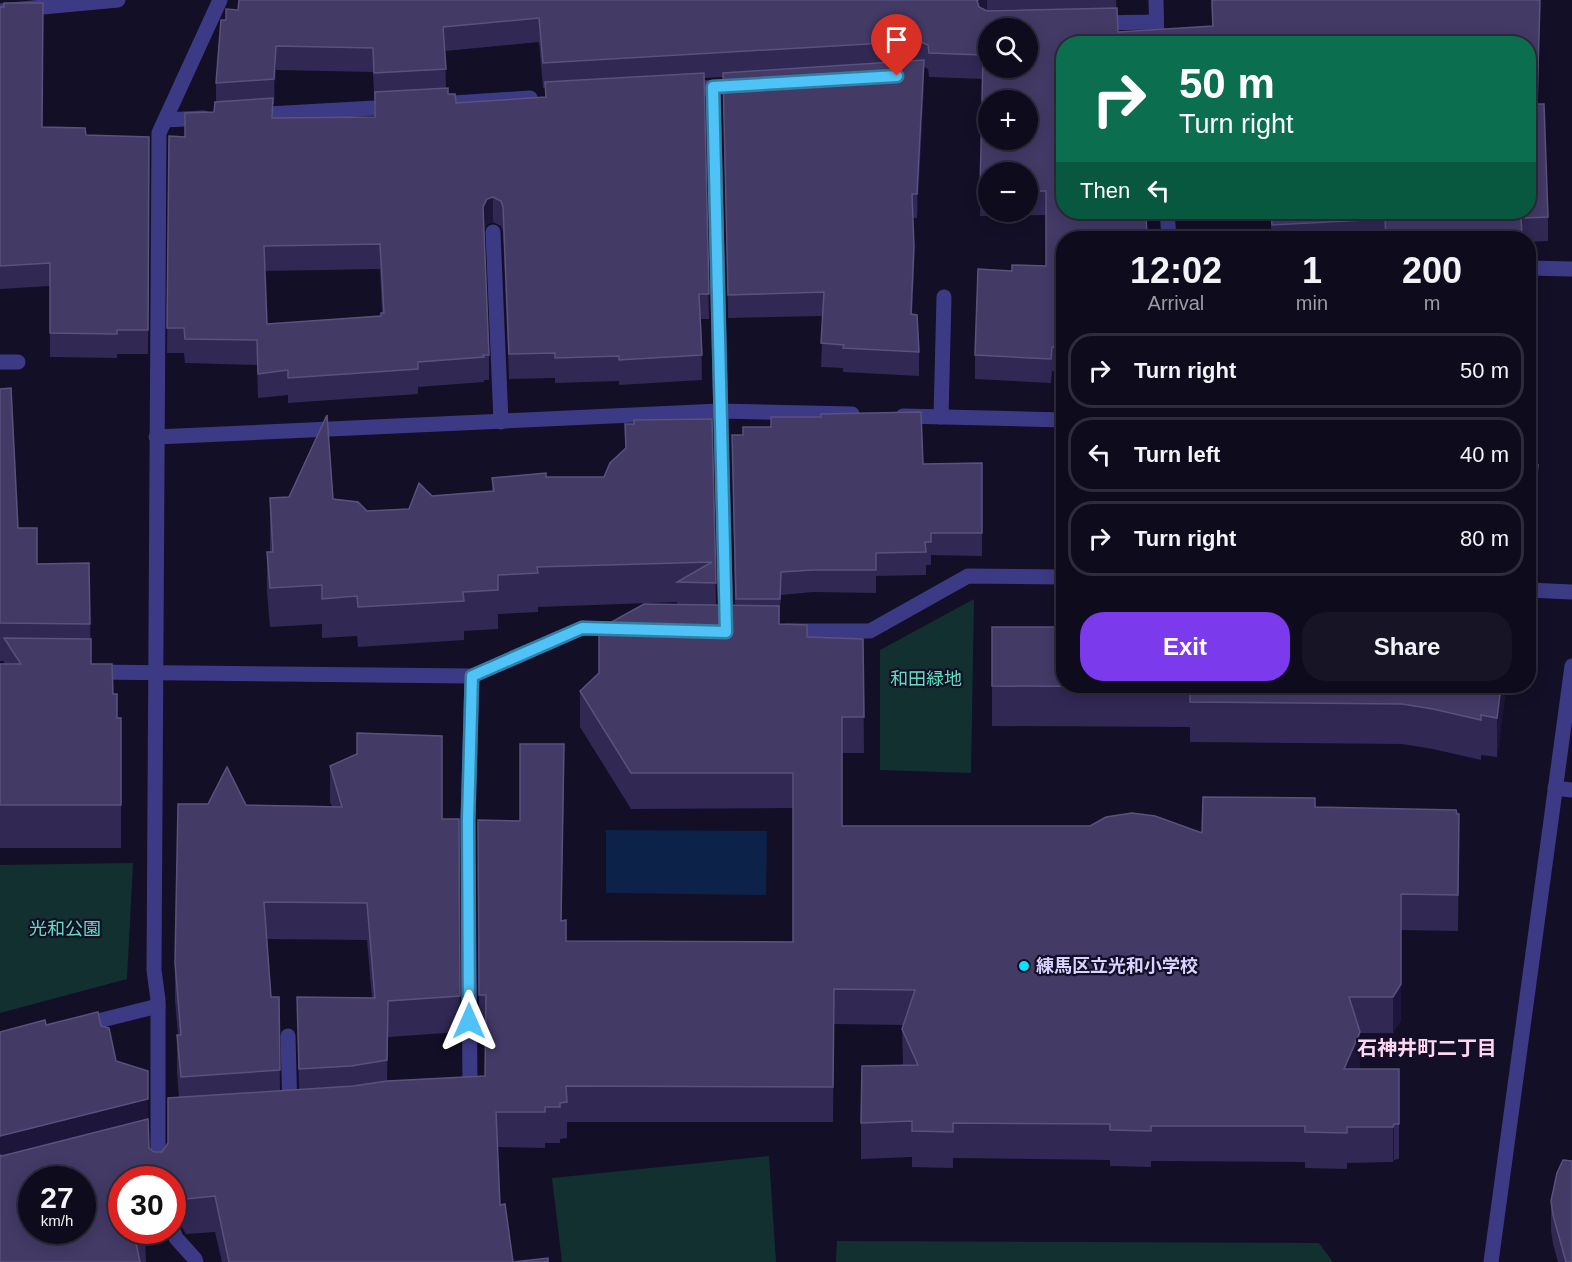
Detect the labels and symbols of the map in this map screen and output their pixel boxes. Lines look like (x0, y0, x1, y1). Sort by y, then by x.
pin (871, 14, 922, 76)
park label: 和田緑地 (890, 669, 962, 689)
park label: 光和公園 (29, 919, 101, 939)
place label: 練馬区立光和小学校 (1036, 956, 1198, 976)
marker: 練馬区立光和小学校 (1017, 959, 1031, 973)
position arrow (437, 989, 501, 1053)
district label: 石神井町二丁目 (1357, 1037, 1497, 1059)
speed limit sign: 30 (108, 1166, 186, 1244)

